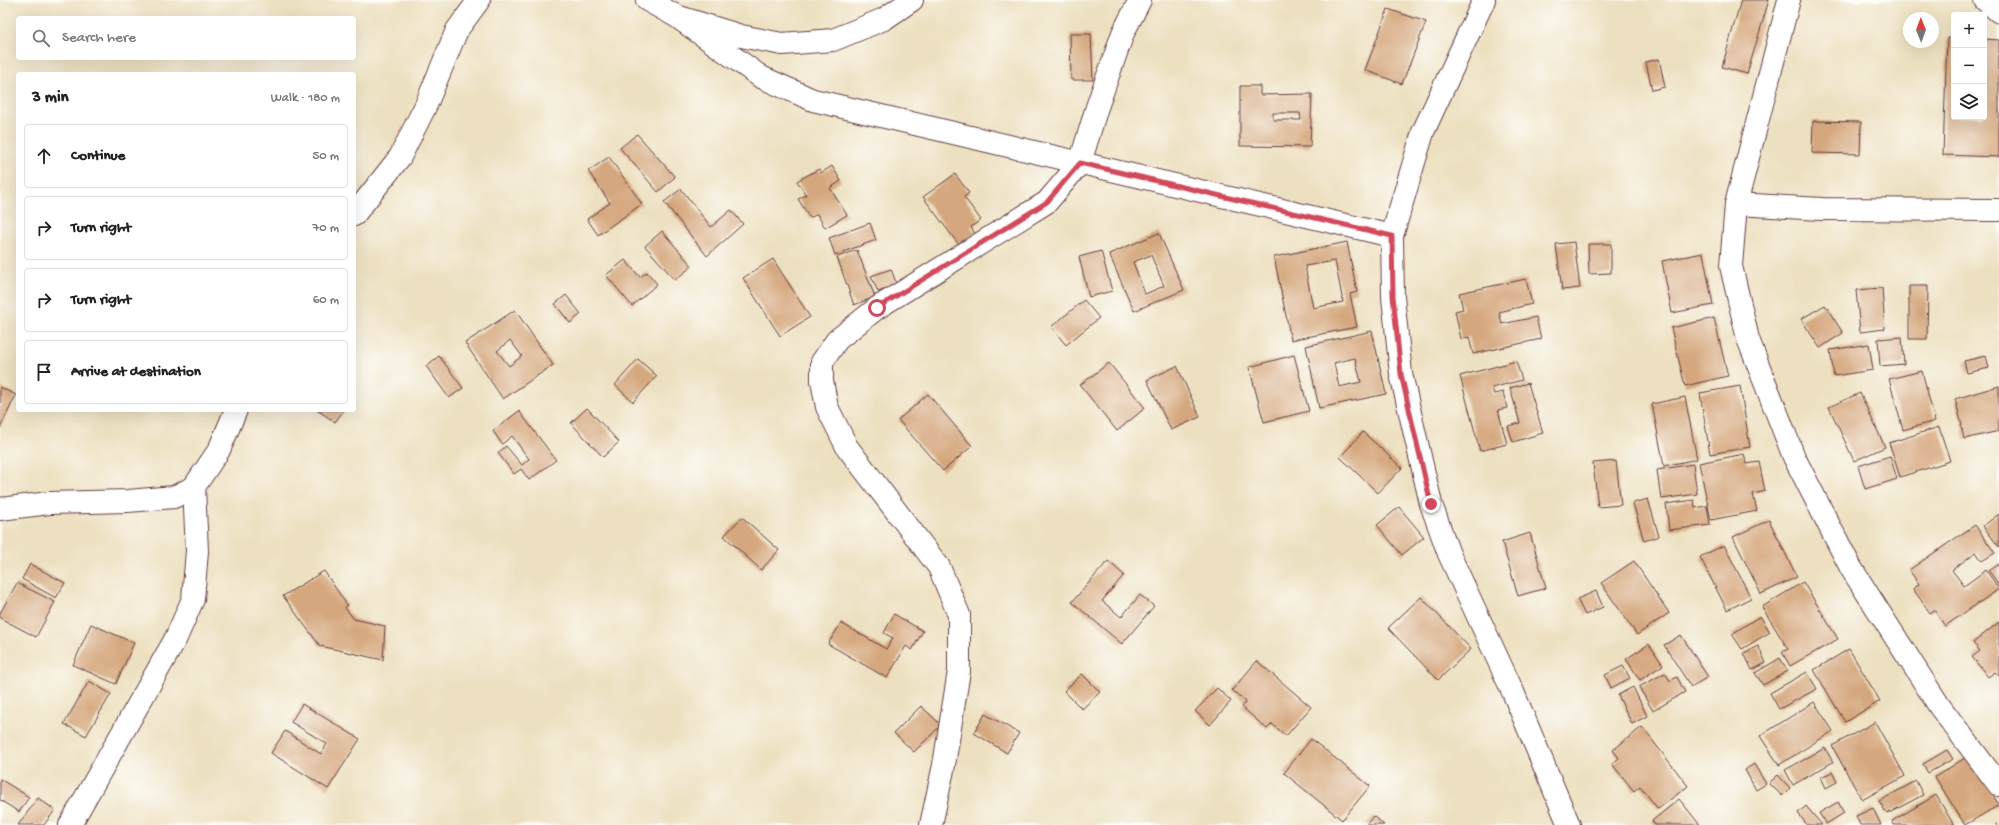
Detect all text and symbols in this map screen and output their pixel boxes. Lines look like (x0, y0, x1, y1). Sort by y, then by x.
north arrow (1903, 12, 1939, 48)
map controls (1951, 12, 1987, 120)
button: + (1951, 12, 1987, 48)
search box (16, 16, 356, 60)
icon: search (30, 27, 52, 49)
text: Search here (62, 29, 136, 47)
button: − (1951, 48, 1987, 84)
button: layers (1951, 84, 1987, 120)
text: 3 min (32, 88, 69, 108)
text: Walk · 180 m (271, 91, 340, 106)
icon: ahead (33, 145, 55, 167)
text: Continue (71, 147, 125, 165)
text: 50 m (312, 149, 339, 164)
icon: right (33, 217, 55, 239)
text: Turn right (71, 219, 131, 237)
text: 70 m (313, 221, 339, 236)
icon: right (33, 289, 55, 311)
text: Turn right (71, 291, 131, 309)
text: 60 m (313, 293, 339, 308)
route start (868, 299, 886, 317)
icon: arrive (33, 361, 55, 383)
text: Arrive at destination (71, 363, 201, 381)
route end (1422, 495, 1440, 513)

